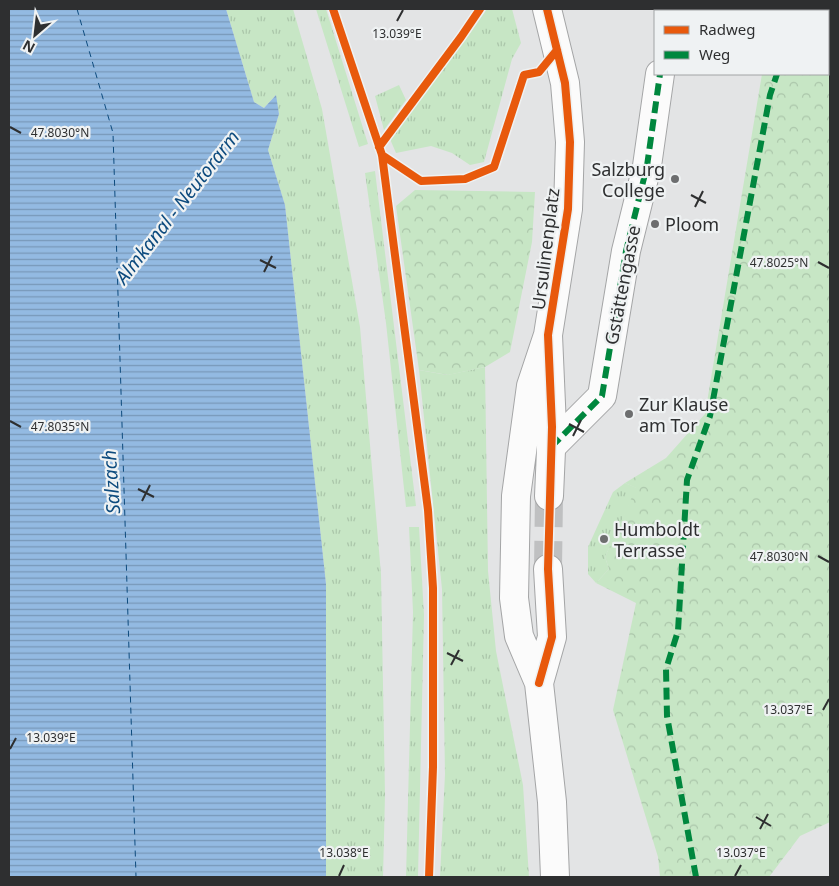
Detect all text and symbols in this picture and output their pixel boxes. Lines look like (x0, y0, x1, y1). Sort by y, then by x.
north arrow (10, 10, 60, 60)
legend (654, 10, 829, 75)
text: Radweg (699, 19, 755, 39)
text: 13.039°E (372, 25, 422, 42)
text: N (19, 36, 38, 58)
text: Weg (699, 44, 730, 64)
text: 47.8030°N (31, 124, 89, 141)
water label: Almkanal - Neutorarm (108, 125, 245, 291)
place label: Salzburg College (591, 157, 665, 202)
marker: Salzburg College (669, 173, 681, 185)
street label: Ursulinenplatz (526, 187, 564, 311)
place label: Ploom (665, 212, 719, 236)
marker: Ploom (649, 218, 661, 230)
street label: Gstättengasse (599, 223, 645, 347)
text: 47.8025°N (750, 254, 808, 271)
place label: Zur Klause am Tor (639, 392, 728, 437)
marker: Zur Klause am Tor (623, 408, 635, 420)
text: 47.8035°N (31, 418, 89, 435)
water label: Salzach (96, 449, 126, 515)
place label: Humboldt Terrasse (614, 517, 700, 562)
marker: Humboldt Terrasse (598, 533, 610, 545)
text: 47.8030°N (750, 548, 808, 565)
text: 13.037°E (763, 701, 813, 718)
text: 13.039°E (26, 729, 76, 746)
text: 13.038°E (319, 844, 369, 861)
text: 13.037°E (716, 844, 766, 861)

